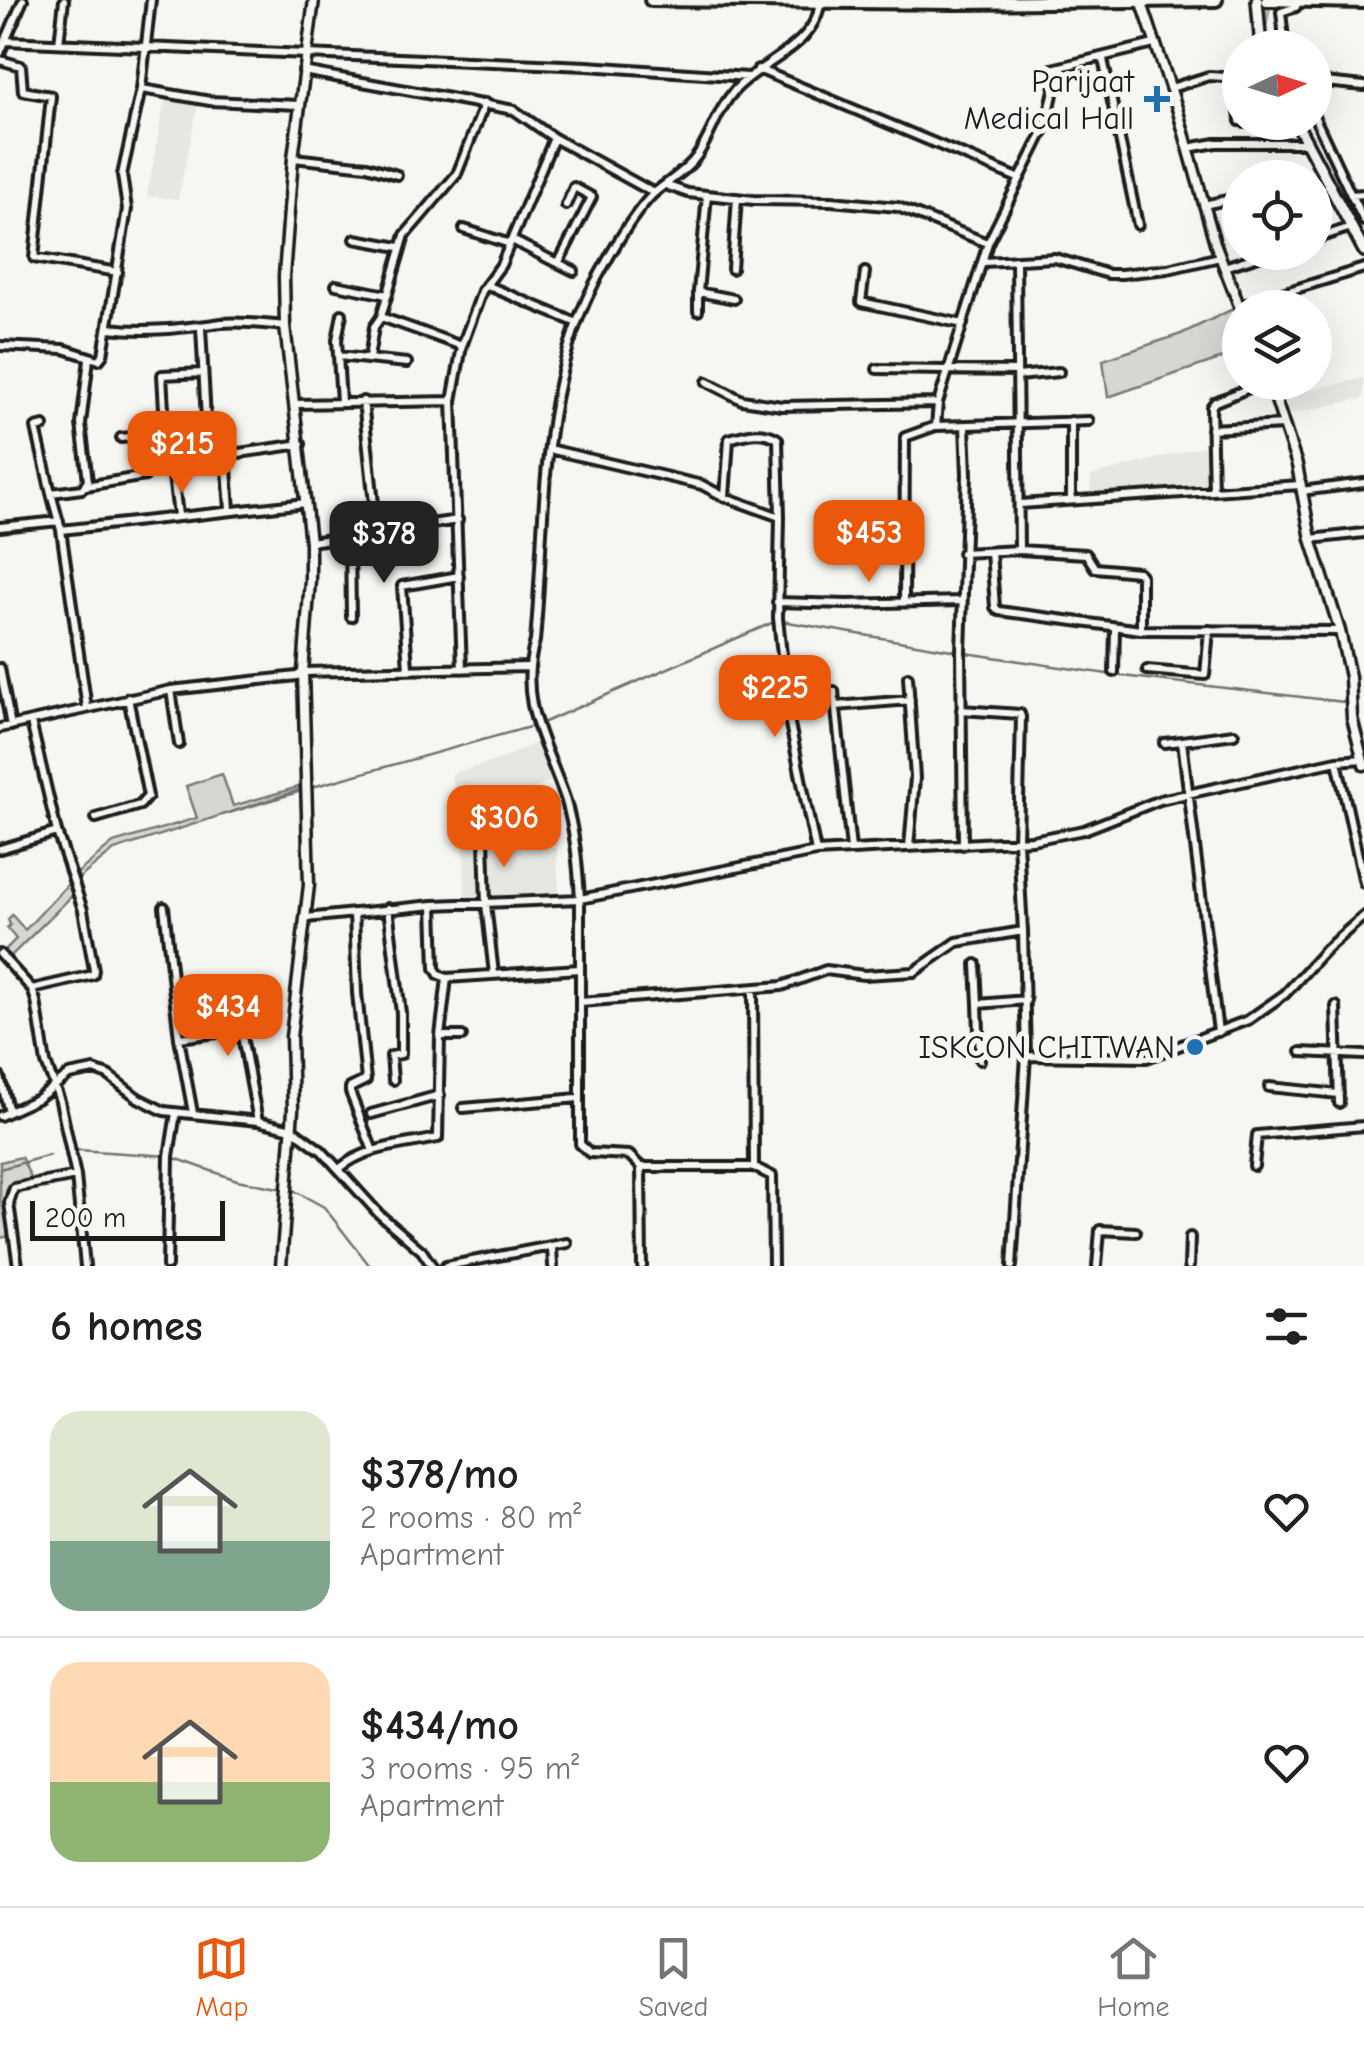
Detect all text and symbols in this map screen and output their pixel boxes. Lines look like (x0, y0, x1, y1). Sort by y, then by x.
north arrow (1222, 30, 1332, 140)
map controls (1222, 30, 1332, 400)
place label: Parijaat Medical Hall (964, 63, 1135, 137)
marker: Parijaat Medical Hall (1144, 86, 1170, 112)
button: locate (1222, 160, 1332, 270)
button: layers (1222, 290, 1332, 400)
pin: $215 (123, 411, 241, 496)
text: $215 (150, 425, 214, 462)
pin: $453 (810, 500, 928, 585)
pin: $378 (325, 501, 443, 586)
text: $453 (835, 514, 903, 551)
text: $378 (352, 515, 416, 552)
pin: $225 (716, 655, 834, 740)
text: $225 (741, 669, 809, 706)
pin: $306 (445, 785, 563, 870)
text: $306 (469, 799, 539, 836)
pin: $434 (169, 974, 287, 1059)
text: $434 (195, 988, 261, 1025)
place label: ISKCON CHITWAN (918, 1029, 1175, 1066)
marker: ISKCON CHITWAN (1184, 1036, 1206, 1058)
scale bar (30, 1196, 225, 1240)
text: 200 m (45, 1202, 126, 1234)
icon: filters (1259, 1299, 1314, 1354)
text: 6 homes (50, 1302, 203, 1351)
text: $378/mo (360, 1450, 519, 1499)
icon: home (130, 1451, 250, 1571)
icon: heart (1259, 1484, 1314, 1539)
text: 2 rooms · 80 m² (360, 1499, 581, 1536)
text: Apartment (360, 1536, 503, 1573)
text: $434/mo (360, 1701, 519, 1750)
icon: home (130, 1702, 250, 1822)
icon: heart (1259, 1735, 1314, 1790)
text: 3 rooms · 95 m² (360, 1750, 579, 1787)
text: Apartment (360, 1787, 503, 1824)
tab: Map (194, 1931, 249, 2023)
tab: Saved (638, 1931, 708, 2023)
tab: Home (1097, 1931, 1170, 2023)

